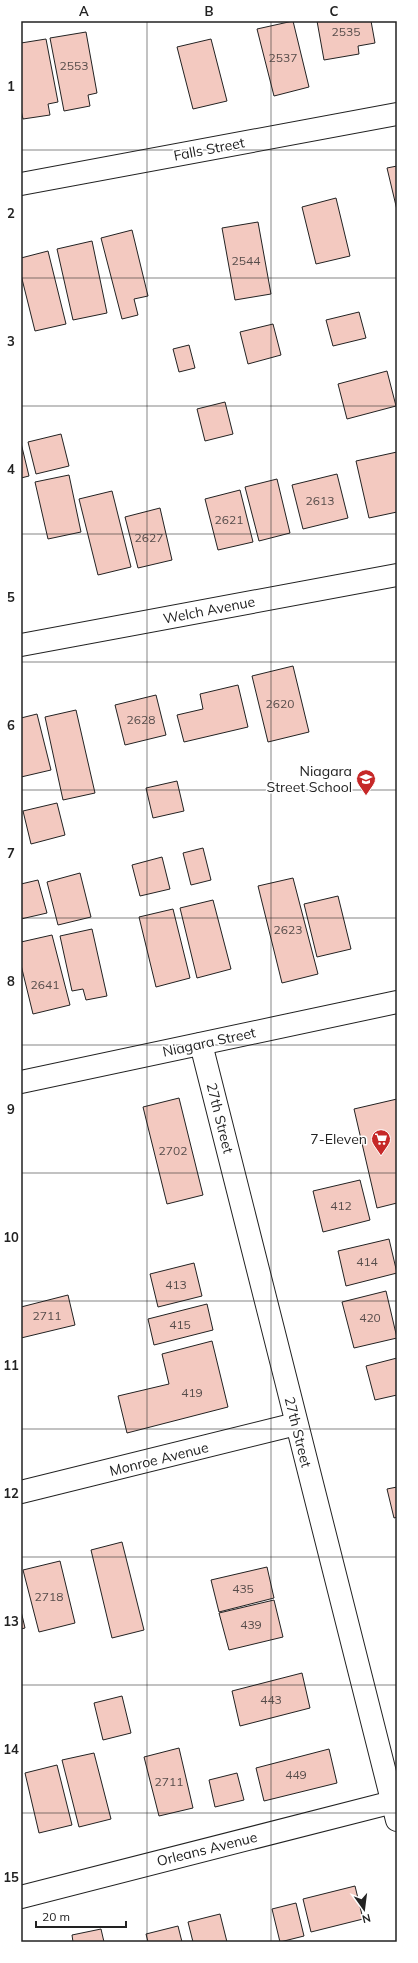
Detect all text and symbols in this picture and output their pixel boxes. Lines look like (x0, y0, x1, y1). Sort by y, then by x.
text: A (79, 3, 89, 19)
text: B (205, 3, 214, 19)
text: C (330, 3, 339, 19)
house number: 2535 (332, 24, 360, 39)
house number: 2537 (269, 50, 297, 65)
house number: 2553 (60, 58, 88, 73)
text: 1 (7, 78, 15, 94)
street label: Falls Street (172, 133, 246, 165)
text: 2 (7, 205, 15, 221)
house number: 2544 (232, 253, 260, 268)
text: 3 (7, 333, 15, 349)
text: 4 (7, 461, 15, 477)
house number: 2613 (306, 493, 334, 508)
house number: 2621 (215, 512, 243, 527)
house number: 2627 (135, 530, 163, 545)
text: 5 (7, 589, 15, 605)
street label: Welch Avenue (162, 592, 256, 628)
house number: 2620 (266, 696, 294, 711)
house number: 2628 (127, 712, 155, 727)
text: 6 (7, 717, 15, 733)
place label: Niagara Street School (266, 762, 352, 796)
school or university icon: Niagara Street School (355, 768, 377, 796)
text: 7 (7, 845, 15, 861)
house number: 2623 (274, 922, 302, 937)
text: 8 (7, 973, 15, 989)
house number: 2641 (31, 977, 59, 992)
street label: Niagara Street (161, 1023, 257, 1061)
street label: 27th Street (203, 1081, 237, 1155)
text: 9 (7, 1101, 15, 1117)
supermarket icon: 7-Eleven (370, 1128, 392, 1156)
place label: 7-Eleven (310, 1130, 367, 1148)
house number: 2702 (159, 1143, 187, 1158)
house number: 412 (330, 1198, 352, 1213)
text: 10 (3, 1229, 19, 1245)
house number: 414 (356, 1254, 378, 1269)
house number: 413 (165, 1277, 187, 1292)
house number: 2711 (33, 1308, 61, 1323)
house number: 420 (359, 1310, 381, 1325)
house number: 415 (169, 1317, 191, 1332)
text: 11 (3, 1357, 19, 1373)
house number: 419 (181, 1385, 203, 1400)
street label: 27th Street (281, 1395, 315, 1469)
street label: Monroe Avenue (108, 1438, 210, 1480)
text: 12 (3, 1485, 19, 1501)
house number: 435 (232, 1581, 254, 1596)
house number: 2718 (35, 1589, 63, 1604)
text: 13 (3, 1613, 19, 1629)
house number: 439 (240, 1617, 262, 1632)
house number: 443 (260, 1692, 282, 1707)
text: 14 (3, 1741, 19, 1757)
house number: 449 (285, 1767, 307, 1782)
house number: 2711 (155, 1774, 183, 1789)
street label: Orleans Avenue (155, 1828, 259, 1870)
text: 15 (3, 1869, 19, 1885)
north arrow (344, 1889, 384, 1929)
scale bar (36, 1903, 126, 1929)
text: 20 m (42, 1909, 70, 1924)
text: N (361, 1911, 372, 1927)

